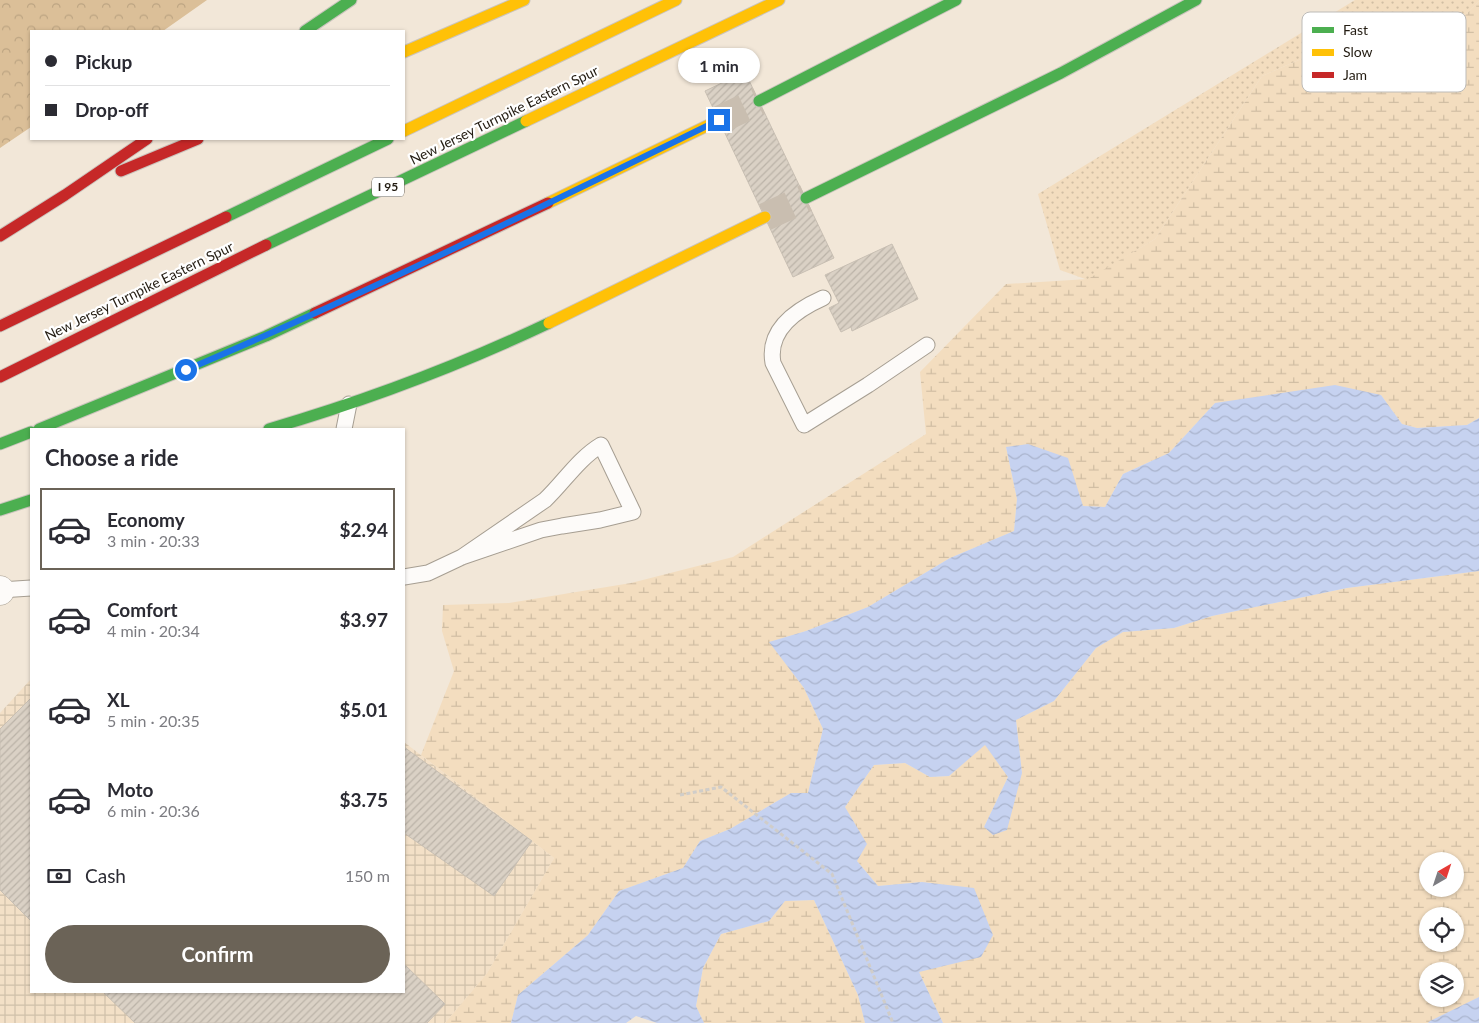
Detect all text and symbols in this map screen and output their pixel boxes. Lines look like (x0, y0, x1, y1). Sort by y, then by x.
legend (1302, 12, 1466, 92)
text: Fast (1343, 21, 1368, 38)
text: Slow (1343, 43, 1373, 60)
callout: 1 min (678, 48, 760, 82)
text: Pickup (75, 50, 132, 73)
text: 1 min (699, 56, 739, 75)
street label: New Jersey Turnpike Eastern Spur (407, 61, 601, 168)
text: Jam (1343, 66, 1367, 83)
text: Drop-off (75, 98, 149, 121)
route end (708, 109, 730, 131)
road number: I 95 (372, 178, 404, 196)
street label: New Jersey Turnpike Eastern Spur (42, 237, 236, 344)
route start (175, 359, 197, 381)
text: Choose a ride (45, 444, 179, 471)
icon: car (47, 507, 92, 552)
text: Economy (107, 508, 185, 531)
text: $2.94 (339, 518, 388, 541)
text: 3 min · 20:33 (107, 531, 200, 550)
icon: car (47, 597, 92, 642)
text: Comfort (107, 598, 178, 621)
text: $3.97 (339, 608, 388, 631)
text: 4 min · 20:34 (107, 621, 200, 640)
icon: car (47, 687, 92, 732)
text: XL (107, 688, 130, 711)
text: $5.01 (339, 698, 388, 721)
text: 5 min · 20:35 (107, 711, 200, 730)
icon: car (47, 777, 92, 822)
text: Moto (107, 778, 153, 801)
text: $3.75 (339, 788, 388, 811)
text: 6 min · 20:36 (107, 801, 200, 820)
north arrow (1419, 852, 1464, 898)
map controls (1419, 852, 1464, 1007)
icon: cash (45, 862, 73, 890)
text: Cash (85, 864, 126, 887)
text: 150 m (345, 866, 390, 885)
button: locate (1419, 907, 1464, 952)
button: Confirm (45, 925, 390, 983)
button: layers (1419, 962, 1464, 1007)

